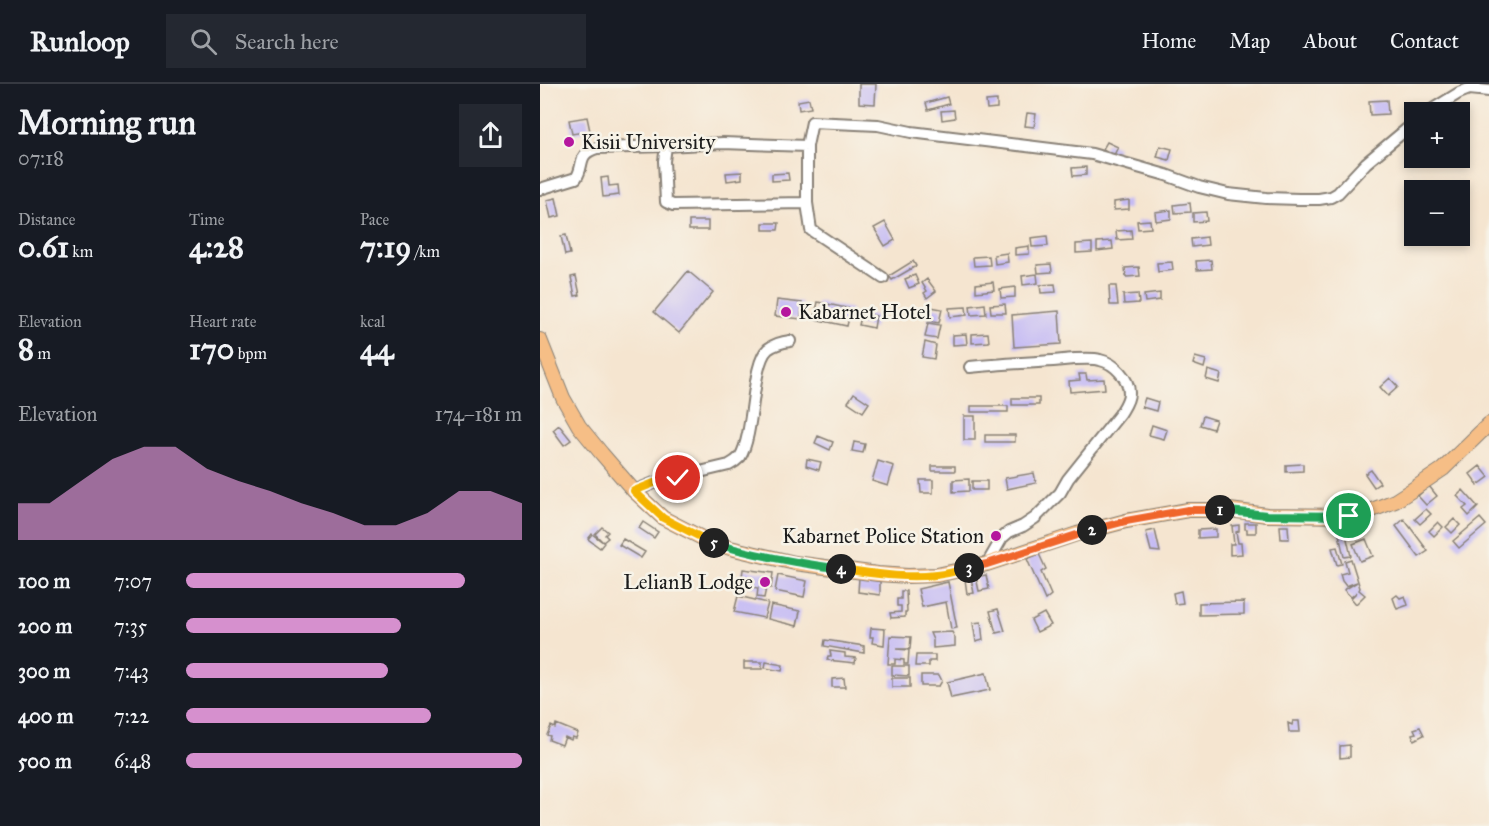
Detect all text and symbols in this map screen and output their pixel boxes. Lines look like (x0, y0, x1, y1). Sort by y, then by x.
search box (166, 14, 586, 68)
text: Runloop (30, 24, 130, 59)
icon: search (187, 25, 220, 58)
text: Search here (235, 28, 339, 55)
text: Home (1141, 28, 1196, 54)
text: Map (1229, 28, 1270, 54)
text: About (1303, 28, 1357, 54)
text: Contact (1390, 28, 1459, 54)
map controls (1404, 102, 1470, 246)
button: + (1404, 102, 1470, 168)
text: Morning run (18, 103, 196, 143)
button: share (459, 104, 522, 167)
place label: Kisii University (581, 129, 717, 155)
marker: Kisii University (562, 135, 576, 149)
text: 07:18 (18, 146, 64, 170)
button: − (1404, 180, 1470, 246)
text: Distance (18, 210, 75, 229)
text: Time (189, 210, 224, 229)
text: Pace (360, 210, 389, 229)
text: 0.61 (18, 229, 69, 265)
text: 4:28 (189, 229, 244, 265)
text: 7:19 (360, 229, 411, 265)
text: km (69, 242, 93, 261)
text: /km (411, 242, 440, 261)
place label: Kabarnet Hotel (798, 299, 932, 325)
marker: Kabarnet Hotel (779, 305, 793, 319)
text: Elevation (18, 312, 82, 331)
text: Heart rate (189, 312, 256, 331)
text: kcal (360, 312, 385, 331)
text: 8 (18, 331, 34, 367)
text: 170 (189, 331, 234, 367)
text: 44 (360, 331, 393, 367)
text: m (34, 344, 51, 363)
text: bpm (234, 344, 267, 363)
text: Elevation (18, 402, 97, 426)
text: 174–181 m (435, 402, 522, 426)
pin (652, 452, 703, 503)
icon: check (661, 461, 694, 494)
pin (1323, 490, 1374, 541)
pin: 1 (1205, 495, 1235, 525)
icon: arrive (1332, 499, 1365, 532)
text: 1 (1217, 500, 1223, 519)
pin: 2 (1077, 515, 1107, 545)
text: 2 (1088, 520, 1096, 539)
place label: Kabarnet Police Station (782, 523, 984, 549)
pin: 5 (699, 528, 729, 558)
marker: Kabarnet Police Station (989, 529, 1003, 543)
text: 5 (710, 533, 718, 552)
pin: 3 (954, 553, 984, 583)
pin: 4 (826, 554, 856, 584)
text: 3 (966, 558, 972, 577)
text: 4 (837, 559, 845, 578)
text: 100 m (18, 569, 70, 593)
text: 7:07 (114, 569, 152, 593)
place label: LelianB Lodge (623, 569, 753, 595)
marker: LelianB Lodge (758, 575, 772, 589)
text: 200 m (18, 614, 72, 638)
text: 7:35 (114, 614, 147, 638)
text: 300 m (18, 659, 70, 683)
text: 7:43 (114, 659, 149, 683)
text: 400 m (18, 704, 74, 728)
text: 7:22 (114, 704, 149, 728)
text: 500 m (18, 749, 72, 773)
text: 6:48 (114, 749, 151, 773)

